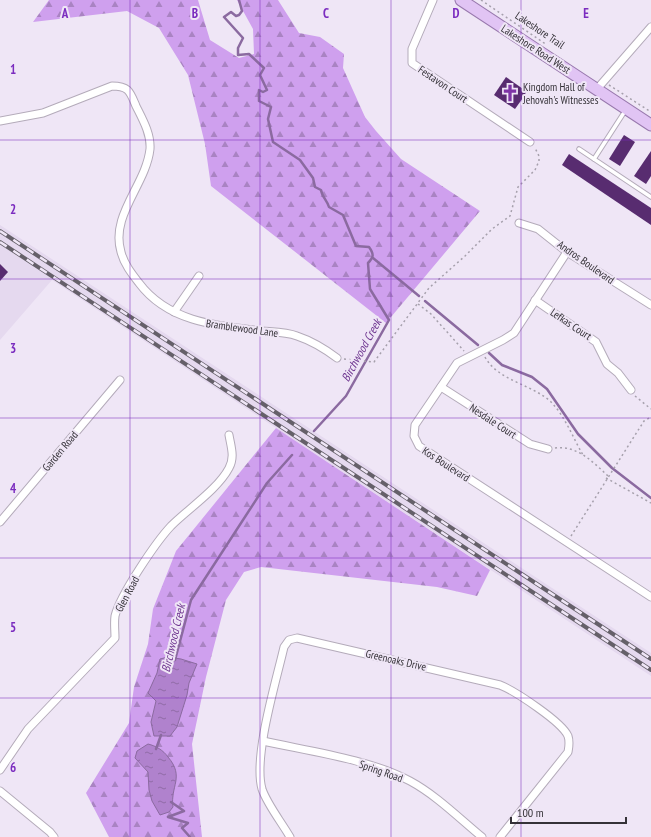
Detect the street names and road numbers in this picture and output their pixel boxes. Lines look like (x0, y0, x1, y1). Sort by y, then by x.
street label: Lakeshore Trail (513, 8, 568, 52)
street label: Lakeshore Road West (499, 21, 573, 77)
street label: Festavon Court (415, 62, 471, 106)
street label: Andros Boulevard (555, 237, 618, 287)
street label: Lefkas Court (548, 305, 594, 343)
street label: Bramblewood Lane (205, 316, 279, 340)
street label: Nesdale Court (467, 401, 519, 441)
street label: Garden Road (39, 428, 81, 474)
street label: Kos Boulevard (420, 443, 473, 485)
street label: Glen Road (112, 574, 142, 614)
street label: Greenoaks Drive (364, 646, 428, 674)
street label: Spring Road (357, 757, 405, 785)

